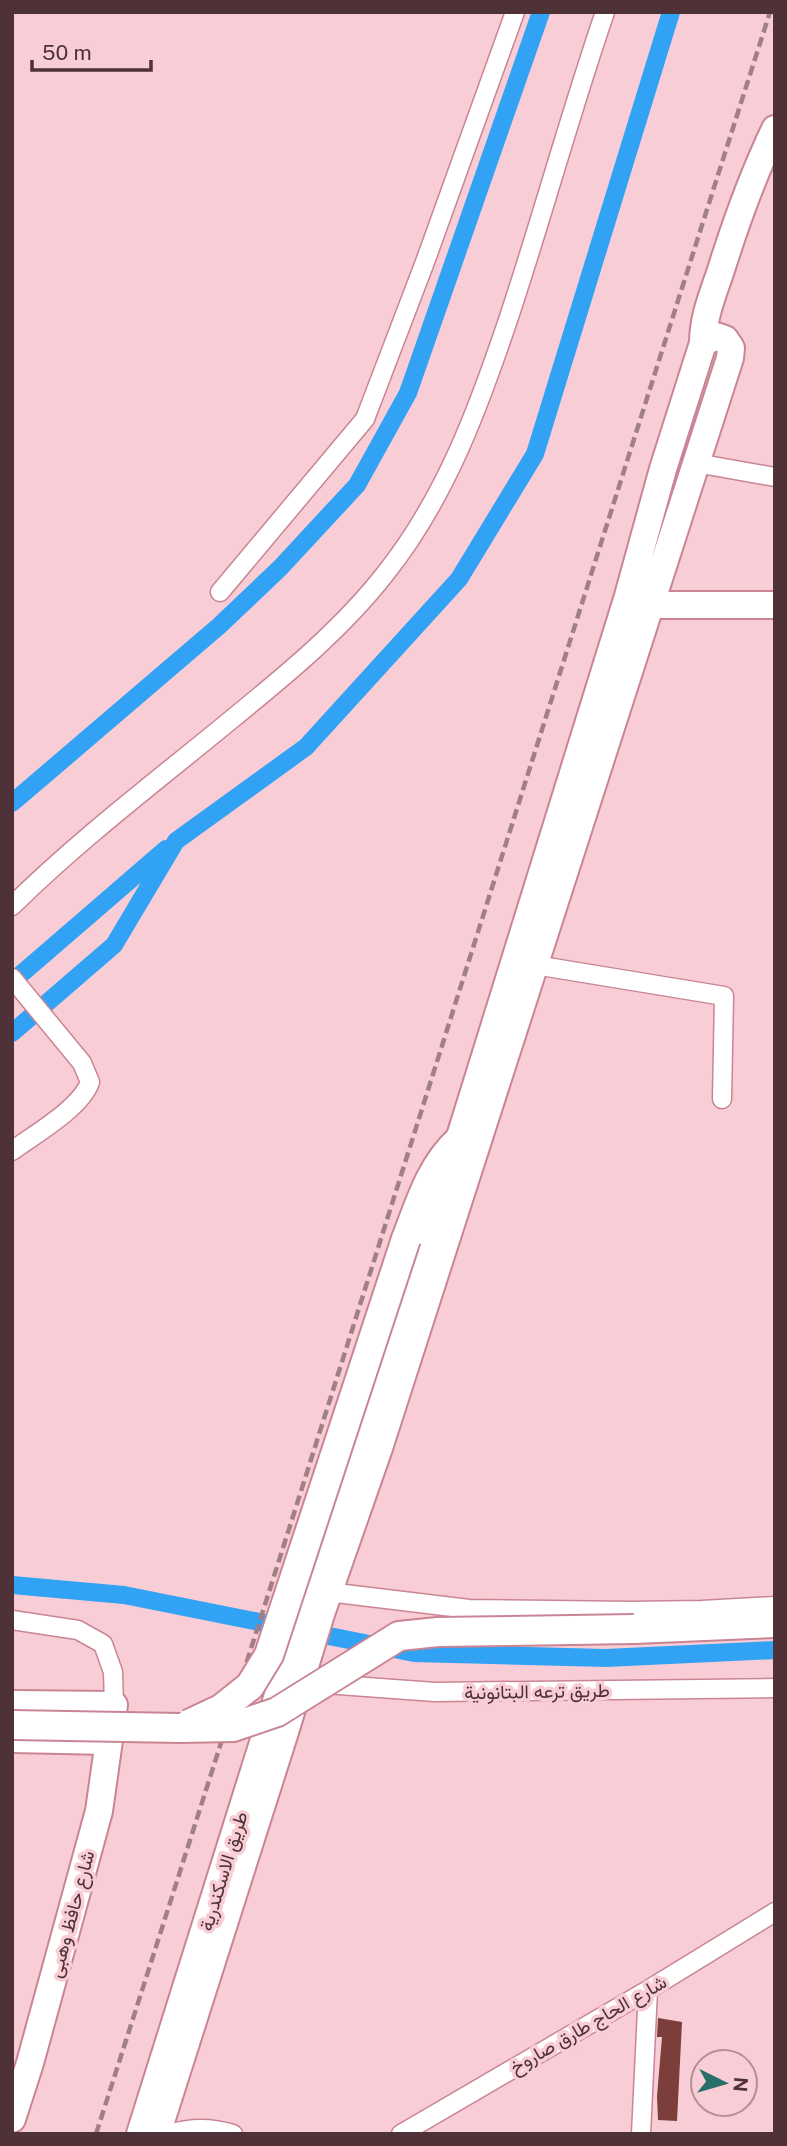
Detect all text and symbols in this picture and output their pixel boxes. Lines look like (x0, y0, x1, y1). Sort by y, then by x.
scale bar (32, 28, 150, 72)
text: 50 m (42, 40, 92, 65)
street label: طريق ترعه البتانونية (464, 1679, 610, 1704)
street label: طريق الاسكندرية (194, 1809, 253, 1934)
street label: شارع حافظ وهبى (43, 1848, 100, 1980)
street label: شارع الحاج طارق صاروخ (506, 1970, 671, 2080)
north arrow (689, 2048, 759, 2118)
text: N (729, 2076, 753, 2093)

